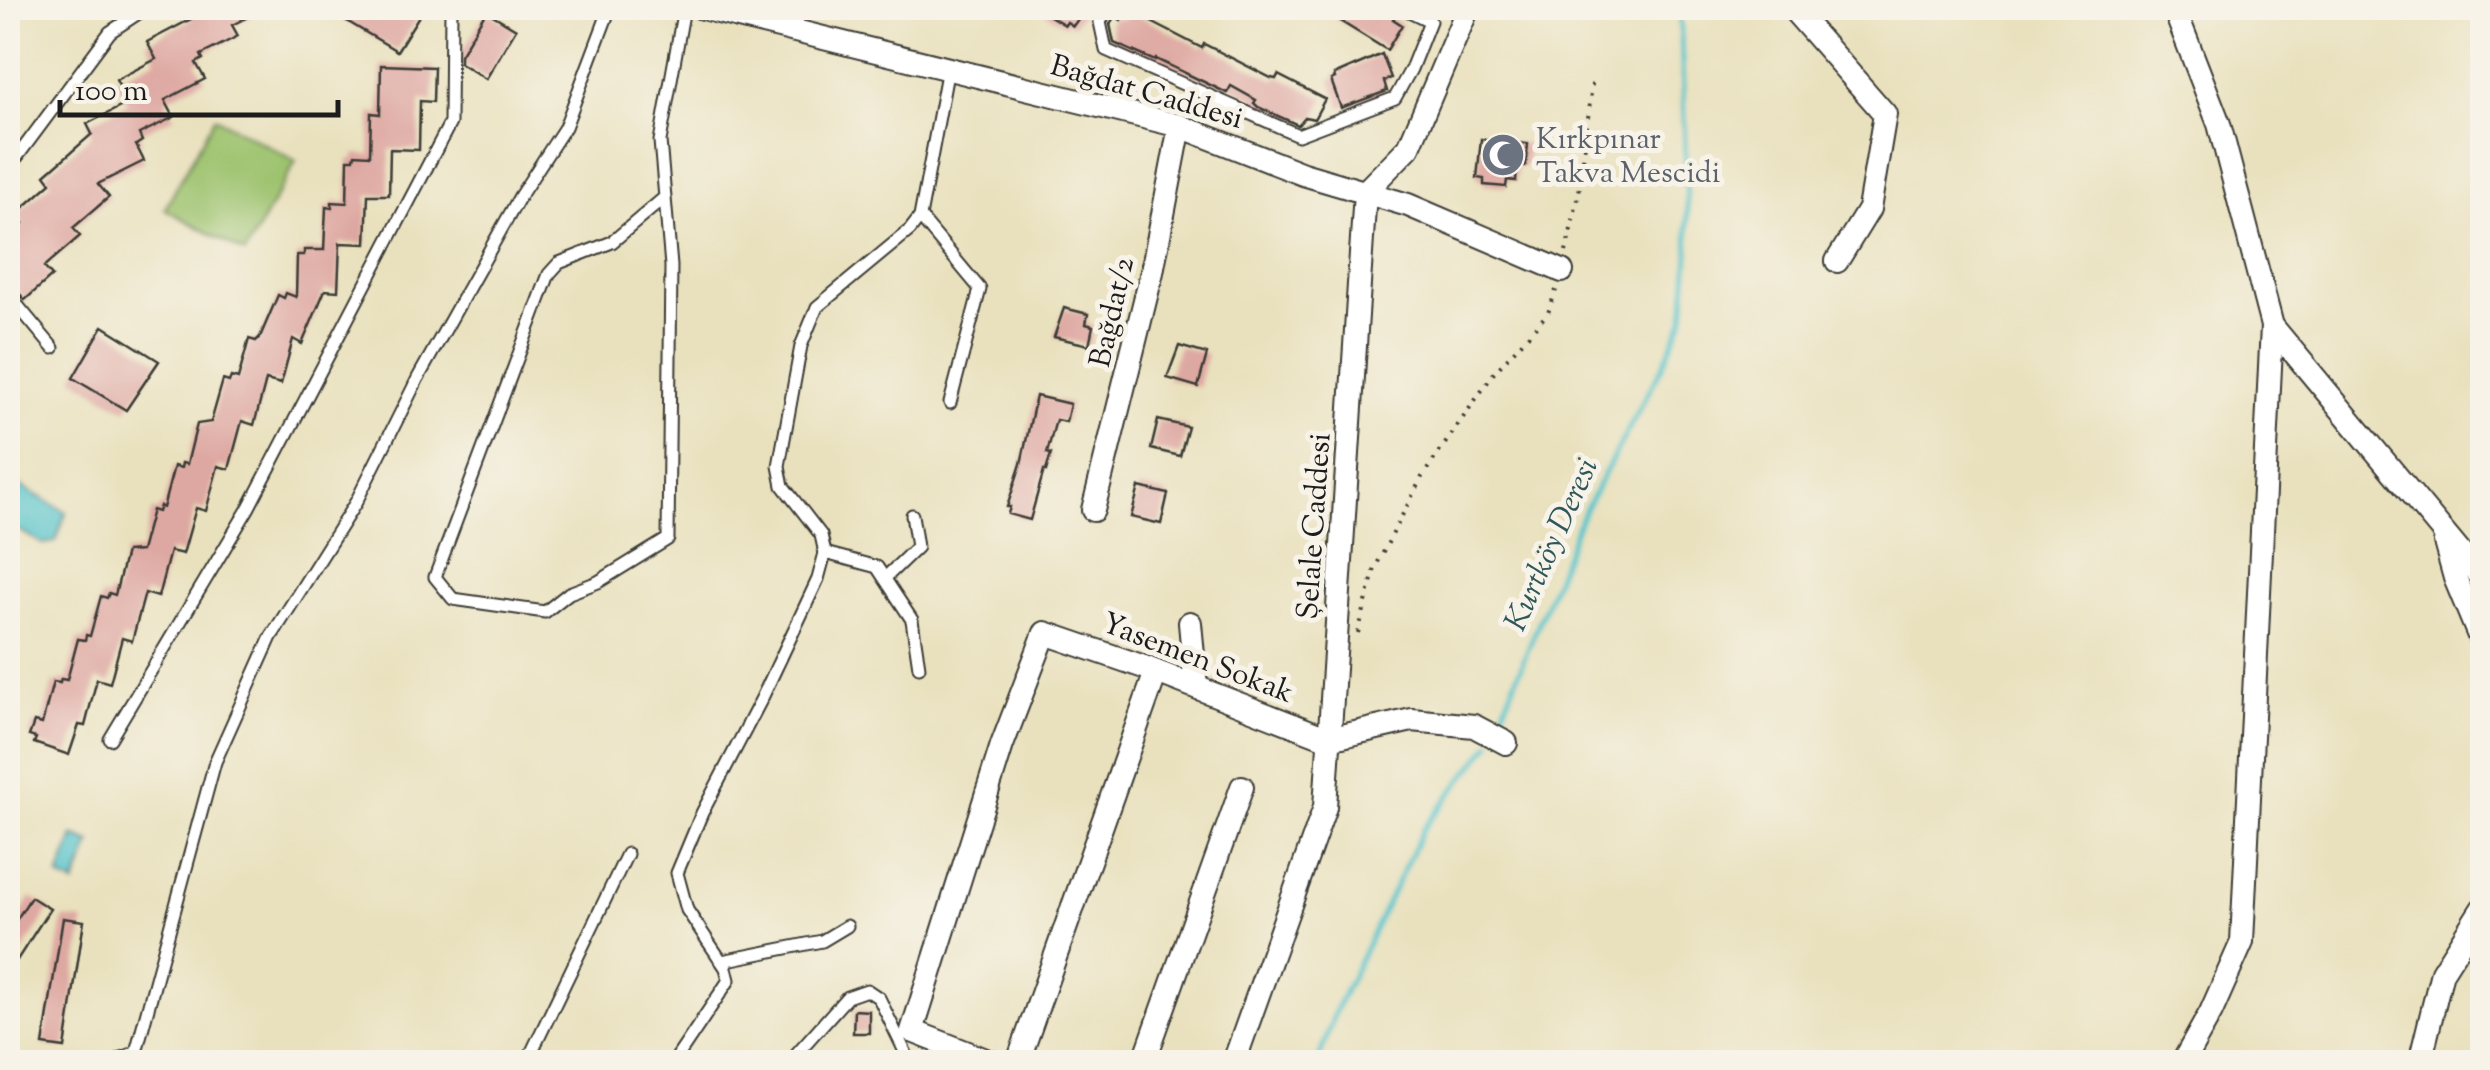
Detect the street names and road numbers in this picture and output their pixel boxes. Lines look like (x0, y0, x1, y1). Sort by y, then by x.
street label: Bağdat Caddesi (1045, 45, 1248, 141)
street label: Bağdat/2 (1080, 253, 1147, 372)
street label: Şelale Caddesi (1288, 431, 1343, 621)
street label: Yasemen Sokak (1095, 603, 1299, 716)

